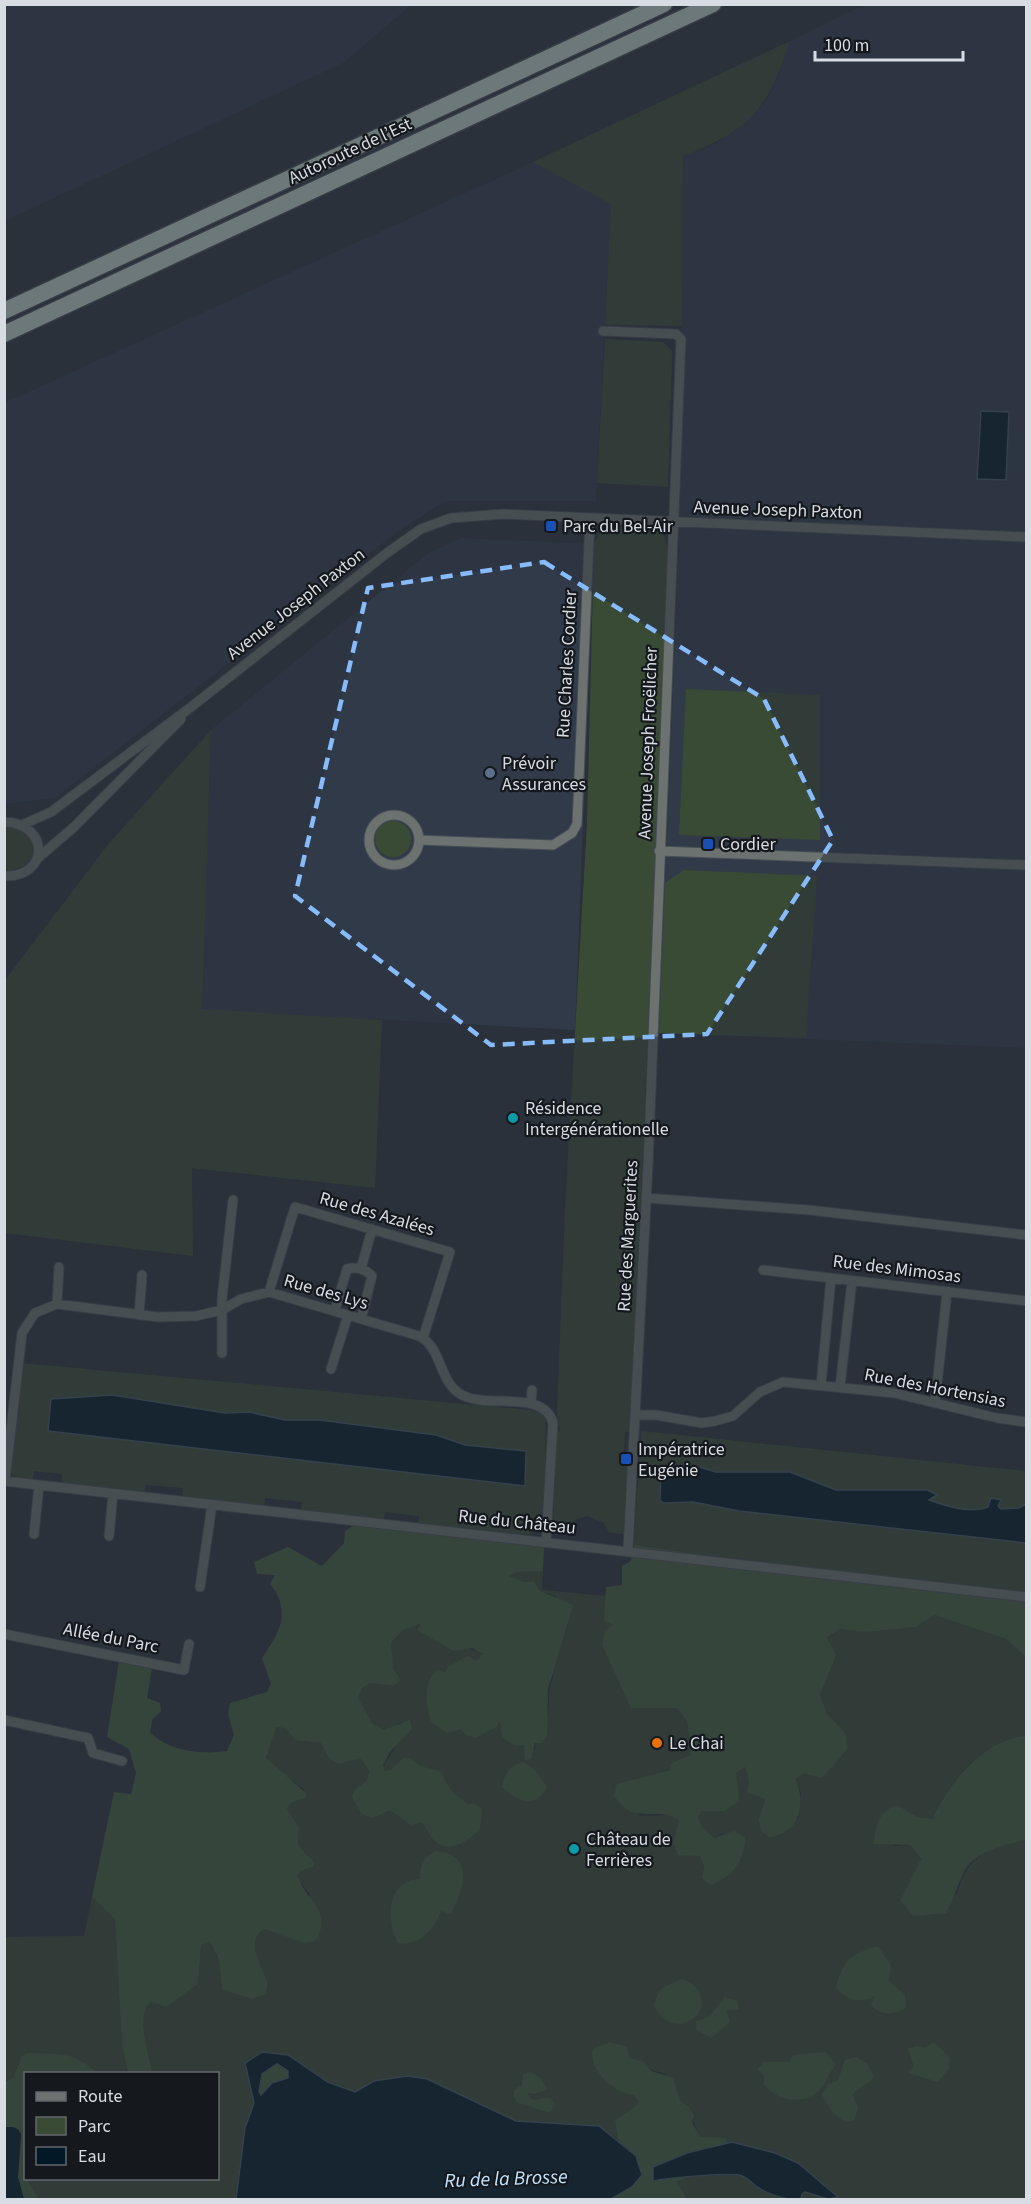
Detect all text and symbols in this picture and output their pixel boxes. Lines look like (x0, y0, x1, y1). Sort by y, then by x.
scale bar (815, 24, 964, 62)
text: 100 m (824, 33, 869, 58)
street label: Autoroute de l’Est (284, 111, 416, 191)
street label: Avenue Joseph Paxton (693, 495, 863, 525)
place label: Parc du Bel-Air (563, 514, 674, 539)
marker: Parc du Bel-Air (544, 519, 558, 533)
street label: Avenue Joseph Paxton (222, 542, 370, 666)
street label: Rue Charles Cordier (551, 589, 583, 739)
street label: Avenue Joseph Froëlicher (632, 646, 664, 840)
place label: Prévoir Assurances (502, 751, 586, 797)
marker: Prévoir Assurances (483, 766, 497, 780)
place label: Cordier (720, 832, 776, 857)
marker: Cordier (701, 837, 715, 851)
place label: Résidence Intergénérationelle (525, 1096, 669, 1142)
marker: Résidence Intergénérationelle (506, 1111, 520, 1125)
street label: Rue des Marguerites (612, 1160, 644, 1312)
street label: Rue des Azalées (317, 1186, 437, 1242)
street label: Rue des Mimosas (831, 1249, 963, 1289)
street label: Rue des Lys (281, 1268, 371, 1316)
street label: Rue des Hortensias (862, 1362, 1008, 1414)
place label: Impératrice Eugénie (638, 1437, 725, 1483)
marker: Impératrice Eugénie (619, 1452, 633, 1466)
street label: Rue du Château (457, 1503, 577, 1541)
street label: Allée du Parc (61, 1617, 161, 1659)
place label: Le Chai (669, 1731, 724, 1756)
marker: Le Chai (650, 1736, 664, 1750)
place label: Château de Ferrières (586, 1827, 671, 1873)
marker: Château de Ferrières (567, 1842, 581, 1856)
legend (24, 2072, 219, 2180)
text: Route (78, 2084, 122, 2109)
text: Parc (78, 2114, 111, 2139)
text: Eau (78, 2144, 106, 2169)
water label: Ru de la Brosse (444, 2163, 568, 2195)

